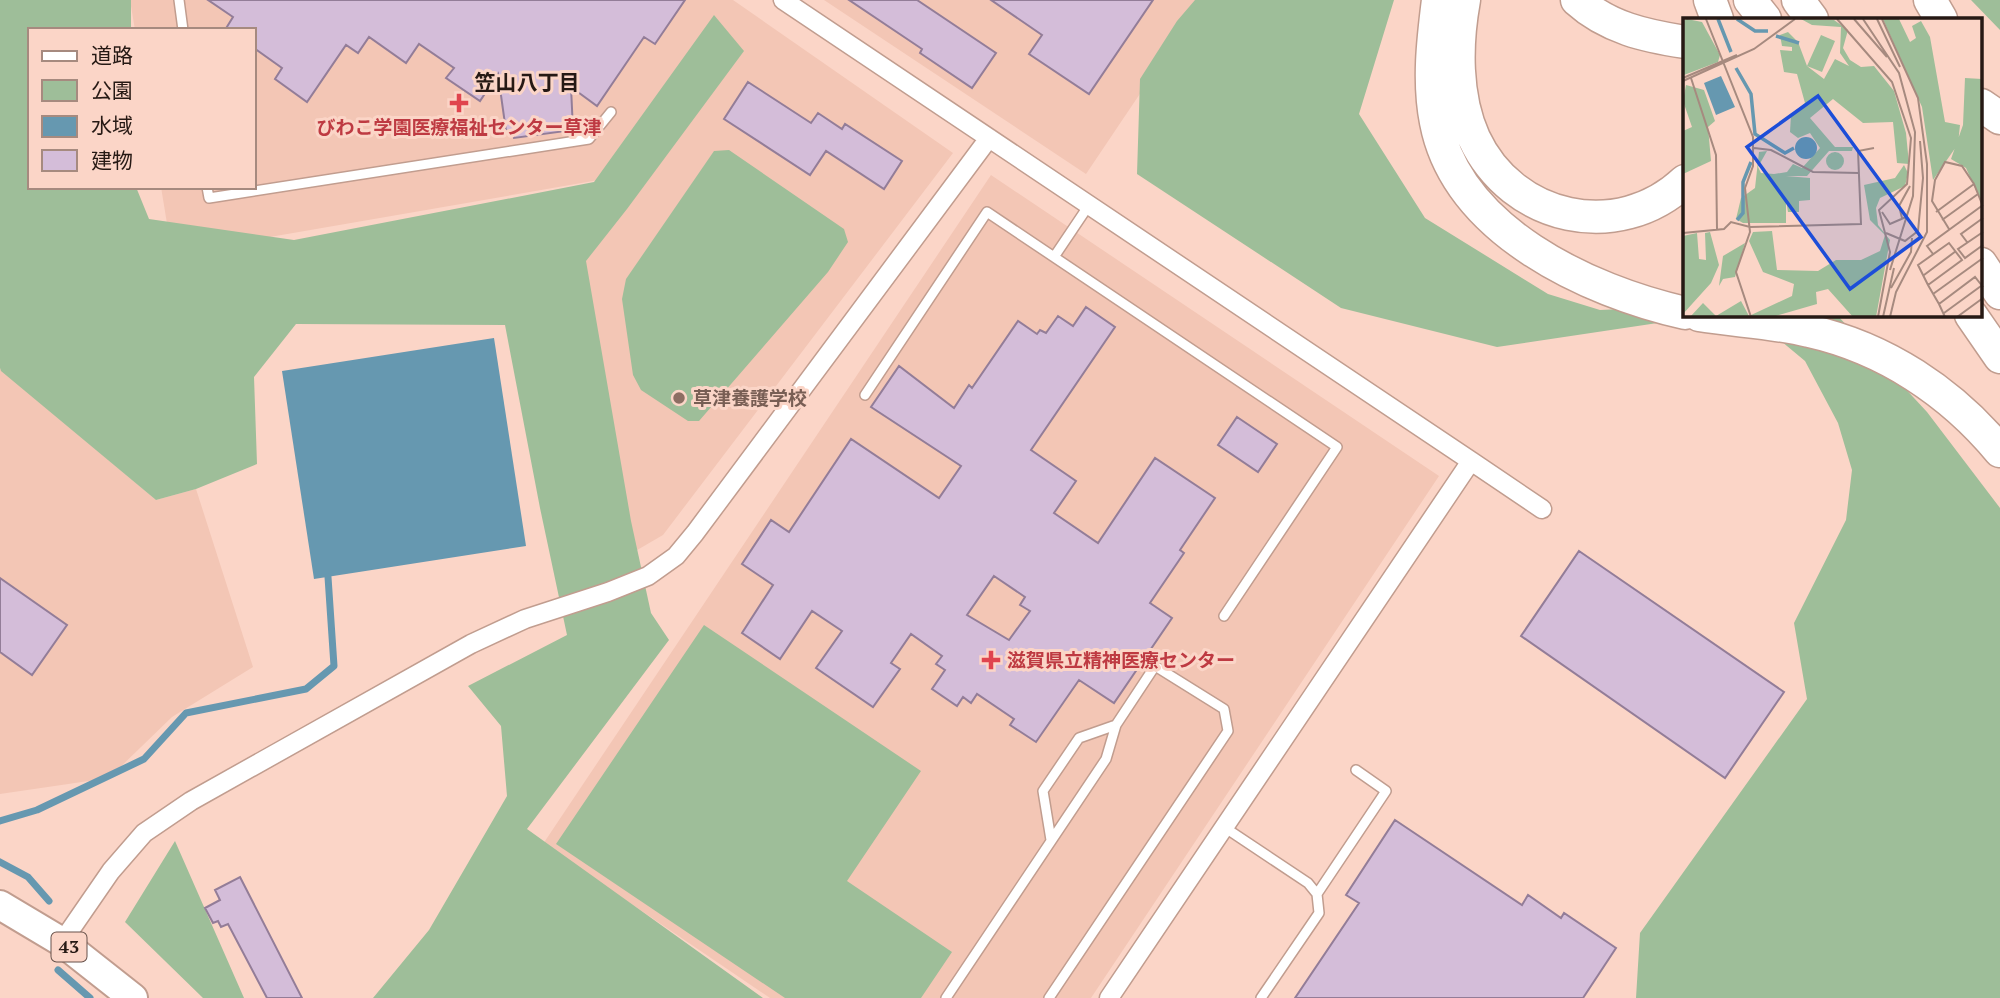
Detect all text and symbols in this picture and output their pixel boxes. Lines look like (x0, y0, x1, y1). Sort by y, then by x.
inset map (1683, 18, 1982, 317)
legend (28, 28, 256, 189)
text: 道路 (91, 41, 133, 69)
district label: 笠山八丁目 (475, 68, 580, 96)
text: 公園 (91, 76, 133, 104)
marker: びわこ学園医療福祉センター草津 (449, 93, 469, 113)
text: 水域 (91, 111, 133, 139)
place label: びわこ学園医療福祉センター草津 (316, 114, 602, 139)
text: 建物 (91, 146, 133, 174)
place label: 草津養護学校 (693, 385, 807, 410)
marker: 草津養護学校 (671, 390, 687, 406)
place label: 滋賀県立精神医療センター (1007, 647, 1235, 672)
marker: 滋賀県立精神医療センター (981, 650, 1001, 670)
road number: 43 (52, 932, 86, 962)

